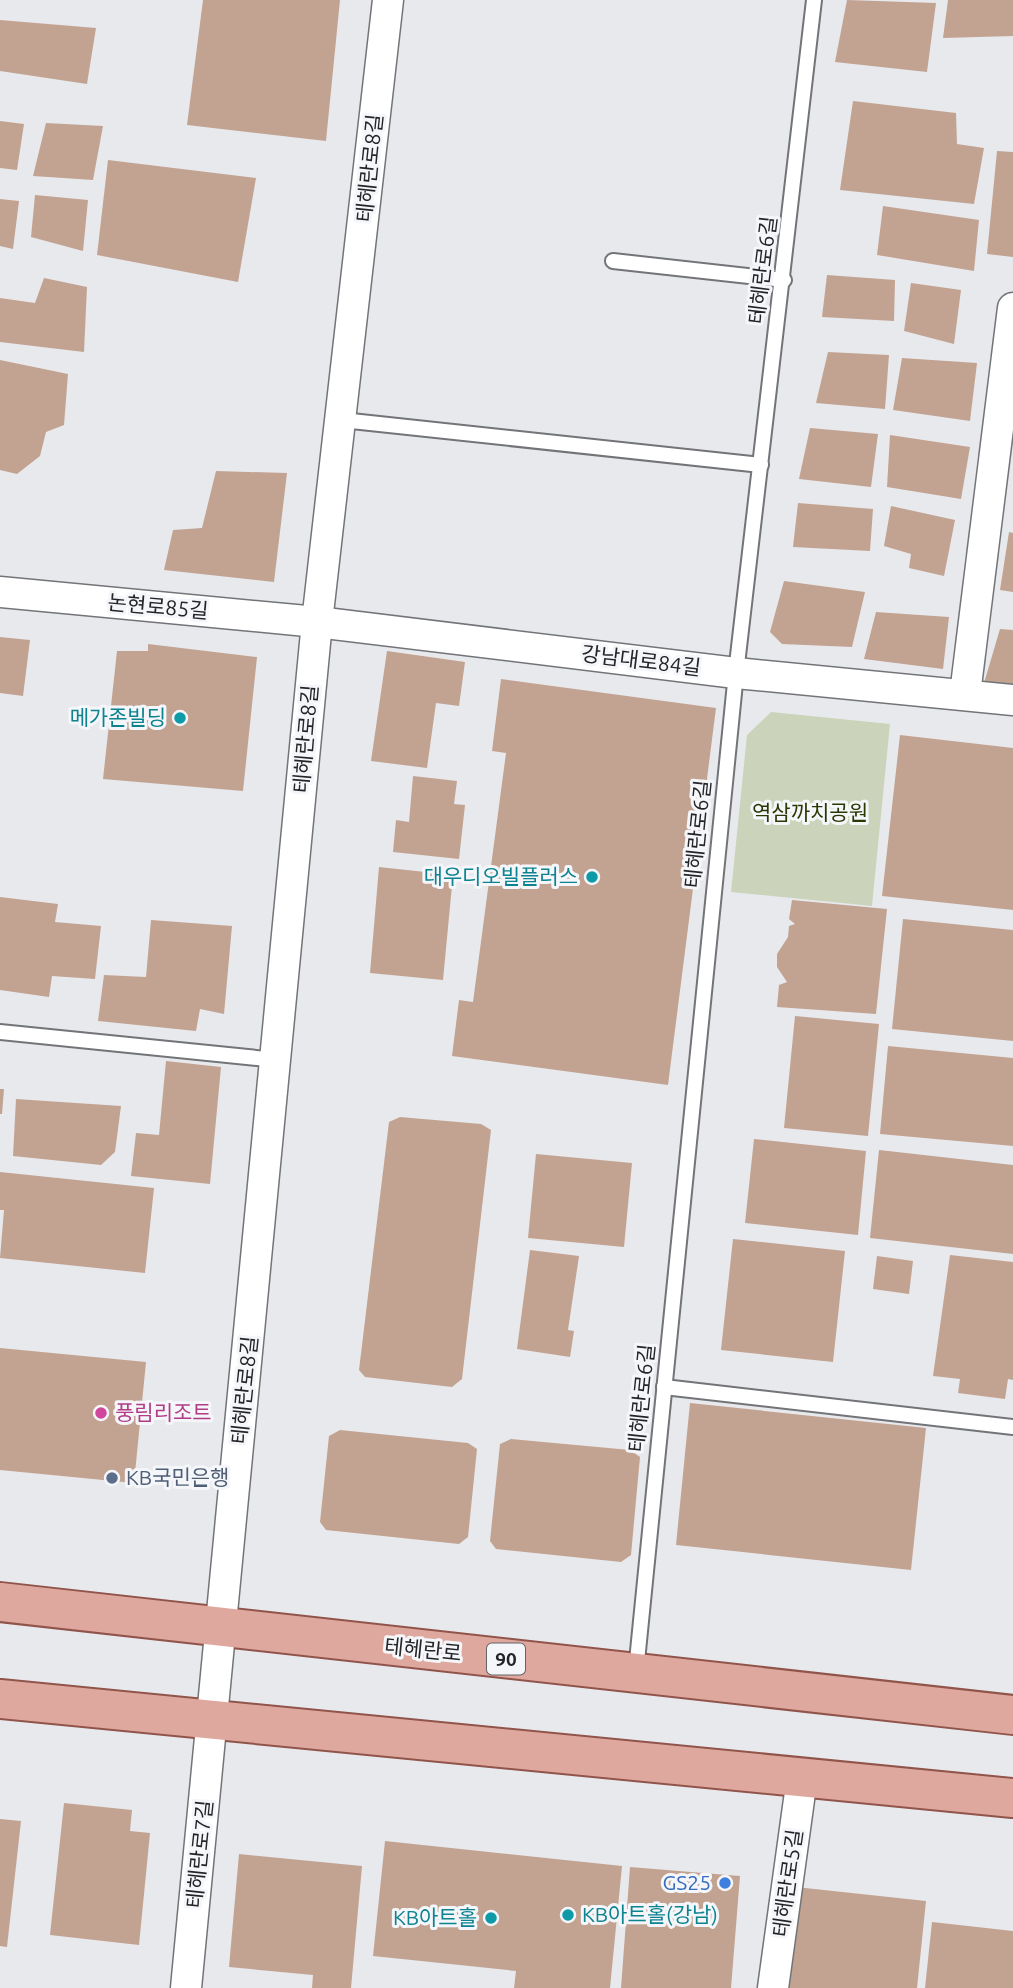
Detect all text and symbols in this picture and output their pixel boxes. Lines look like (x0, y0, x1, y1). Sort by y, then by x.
street label: 테헤란로8길 (351, 113, 387, 223)
street label: 테헤란로6길 (743, 215, 781, 325)
street label: 논현로85길 (107, 590, 209, 622)
street label: 강남대로84길 (580, 641, 702, 679)
street label: 테헤란로8길 (288, 684, 322, 794)
place label: 메가존빌딩 (69, 705, 166, 729)
marker: 메가존빌딩 (172, 710, 188, 726)
street label: 테헤란로6길 (679, 779, 715, 889)
park label: 역삼까치공원 (752, 800, 868, 824)
place label: 대우디오빌플러스 (423, 864, 578, 888)
marker: 대우디오빌플러스 (584, 869, 600, 885)
street label: 테헤란로8길 (226, 1335, 262, 1445)
street label: 테헤란로6길 (623, 1343, 659, 1453)
place label: 풍림리조트 (115, 1400, 212, 1424)
marker: 풍림리조트 (93, 1405, 109, 1421)
place label: KB국민은행 (126, 1465, 229, 1489)
marker: KB국민은행 (104, 1470, 120, 1486)
street label: 테헤란로 (383, 1633, 463, 1665)
road number: 90 (487, 1644, 525, 1674)
street label: 테헤란로7길 (181, 1799, 217, 1909)
street label: 테헤란로5길 (768, 1827, 806, 1938)
place label: GS25 (662, 1870, 711, 1894)
marker: GS25 (717, 1875, 733, 1891)
place label: KB아트홀(강남) (582, 1902, 718, 1926)
place label: KB아트홀 (393, 1905, 477, 1929)
marker: KB아트홀(강남) (560, 1907, 576, 1923)
marker: KB아트홀 (483, 1910, 499, 1926)

